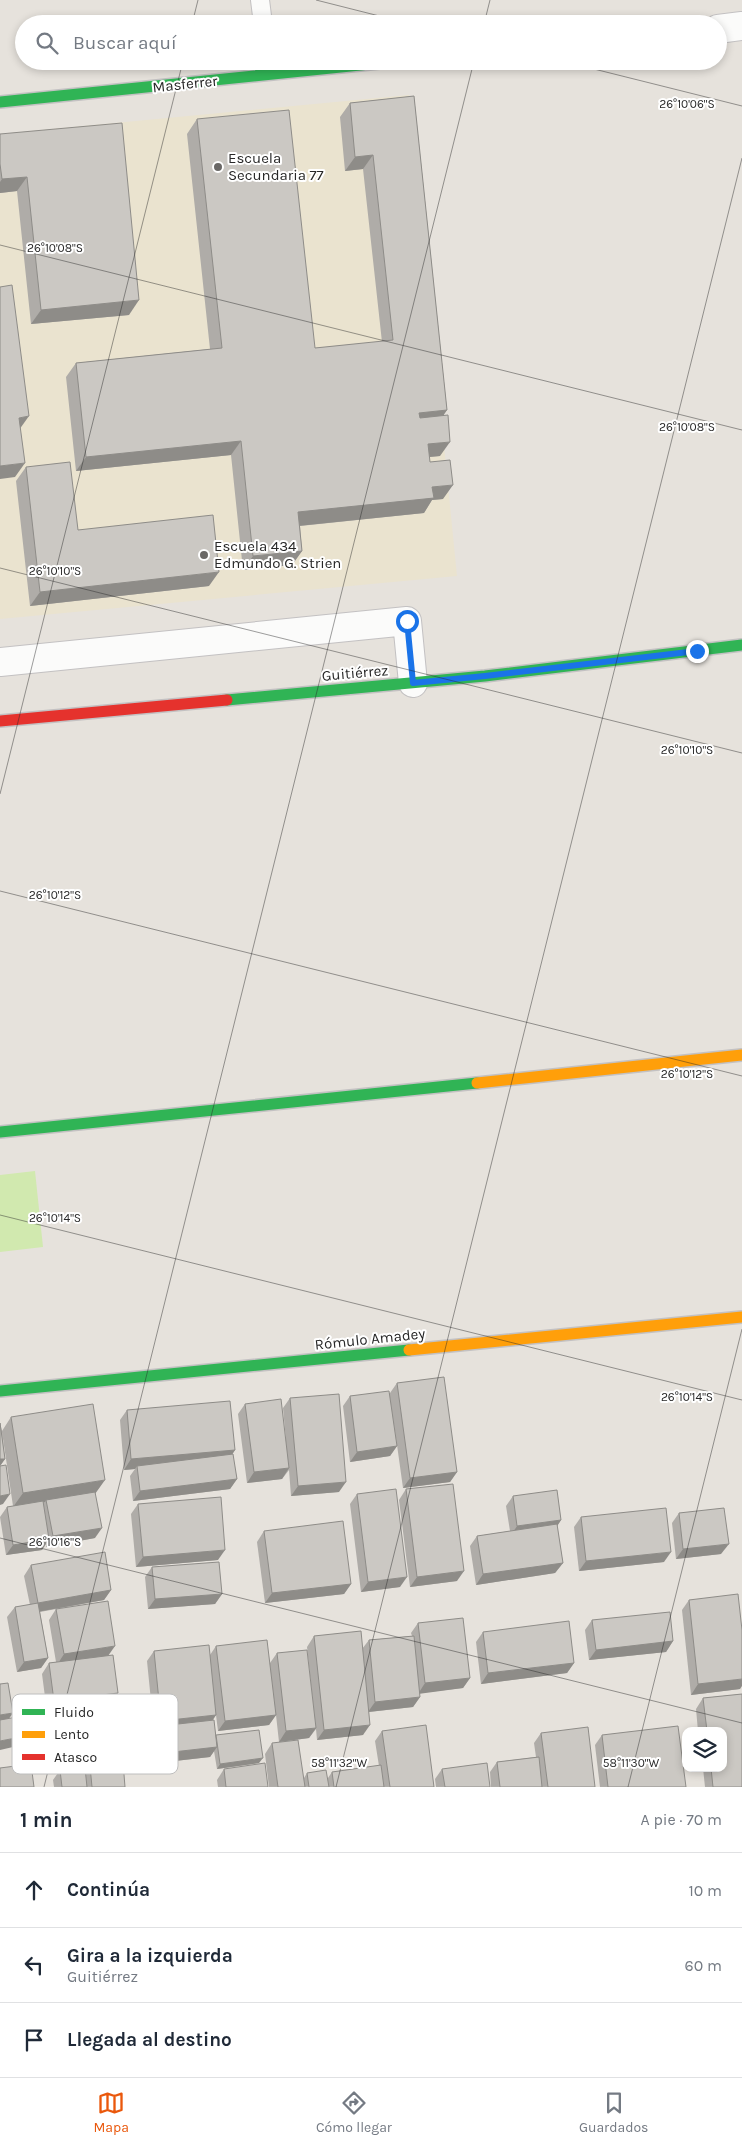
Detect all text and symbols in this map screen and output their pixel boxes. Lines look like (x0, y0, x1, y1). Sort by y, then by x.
search box (15, 15, 727, 70)
icon: search (33, 29, 61, 57)
text: Buscar aquí (73, 32, 177, 54)
street label: Masferrer (152, 72, 219, 96)
text: 26°10'06"S (659, 97, 715, 111)
place label: Escuela Secundaria 77 (228, 149, 324, 184)
marker: Escuela Secundaria 77 (212, 161, 224, 173)
text: 26°10'08"S (27, 241, 83, 255)
text: 26°10'08"S (659, 420, 715, 434)
place label: Escuela 434 Edmundo G. Strien (214, 537, 341, 572)
marker: Escuela 434 Edmundo G. Strien (198, 549, 210, 561)
text: 26°10'10"S (29, 564, 81, 578)
route start (396, 610, 419, 633)
route end (686, 640, 709, 663)
street label: Guitiérrez (321, 661, 389, 685)
text: 26°10'10"S (661, 743, 713, 757)
text: 26°10'12"S (29, 888, 81, 902)
text: 26°10'12"S (661, 1067, 713, 1081)
text: 26°10'14"S (29, 1211, 81, 1225)
street label: Rómulo Amadey (314, 1324, 426, 1354)
text: 26°10'14"S (661, 1390, 713, 1404)
text: 26°10'16"S (29, 1535, 81, 1549)
legend (12, 1694, 178, 1774)
text: Fluido (54, 1704, 94, 1721)
text: Lento (54, 1726, 89, 1743)
map controls (682, 1727, 727, 1772)
button: layers (682, 1727, 727, 1772)
text: Atasco (54, 1749, 97, 1766)
text: 58°11'32"W (311, 1756, 367, 1770)
text: 58°11'30"W (603, 1756, 659, 1770)
text: 1 min (20, 1808, 73, 1832)
text: A pie · 70 m (640, 1810, 722, 1829)
icon: ahead (20, 1876, 48, 1904)
text: Continúa (67, 1879, 150, 1901)
text: 10 m (688, 1881, 722, 1900)
text: Gira a la izquierda (67, 1945, 233, 1967)
icon: left (20, 1951, 48, 1979)
text: 60 m (685, 1956, 722, 1975)
text: Guitiérrez (67, 1967, 138, 1986)
icon: arrive (20, 2026, 48, 2054)
text: Llegada al destino (67, 2029, 232, 2051)
tab: Mapa (93, 2089, 129, 2136)
tab: Cómo llegar (316, 2089, 392, 2136)
tab: Guardados (579, 2089, 648, 2136)

